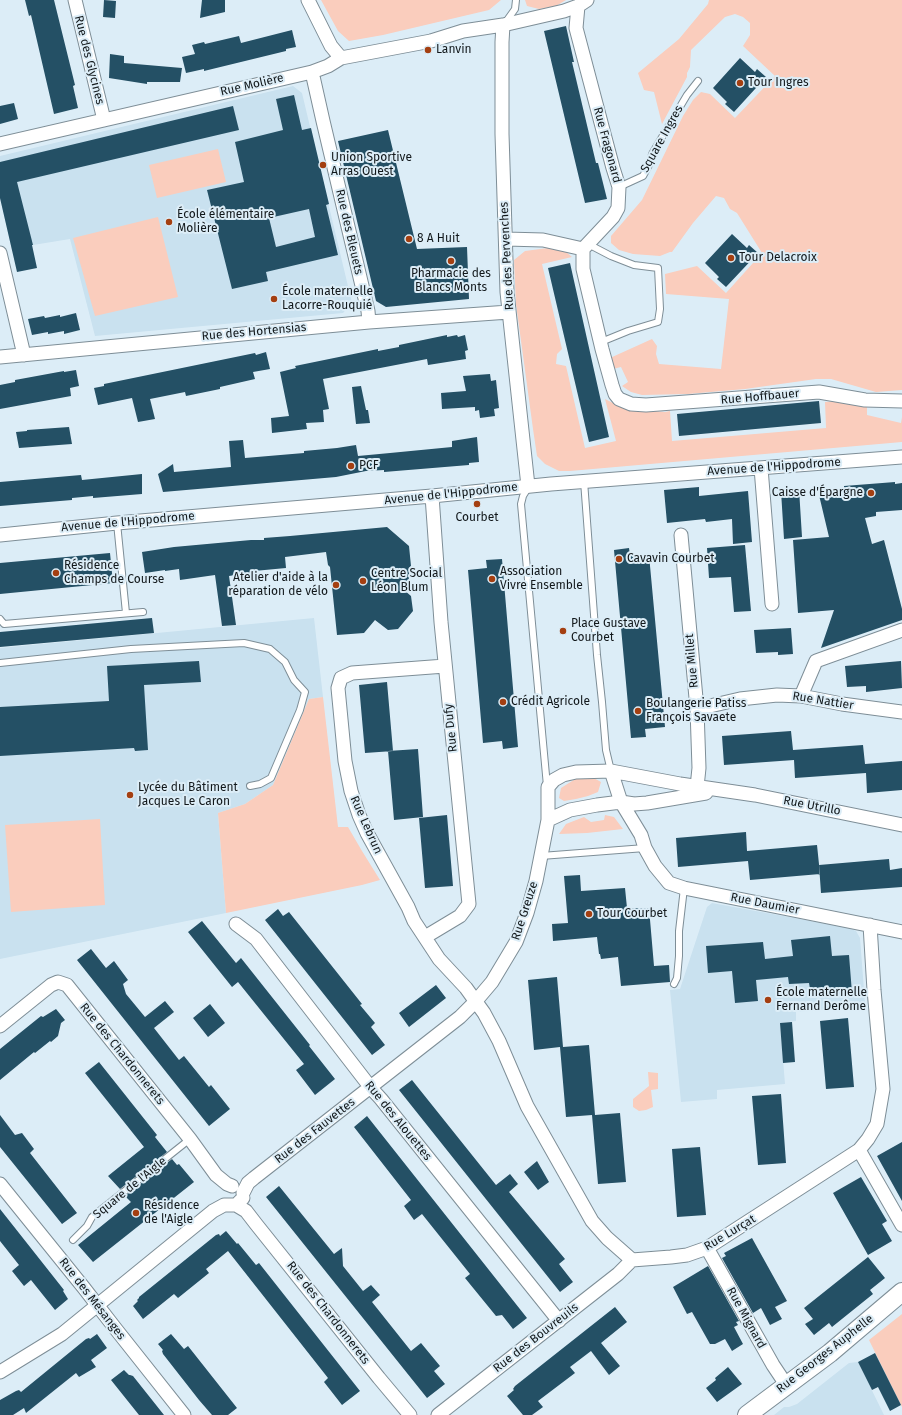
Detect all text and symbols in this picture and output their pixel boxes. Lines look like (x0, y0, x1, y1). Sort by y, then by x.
street label: Rue des Glycines (71, 14, 107, 106)
place label: Lanvin (436, 43, 472, 57)
marker: Lanvin (423, 45, 433, 55)
street label: Rue Molière (219, 71, 285, 99)
place label: Tour Ingres (748, 76, 809, 90)
marker: Tour Ingres (735, 78, 745, 88)
street label: Square Ingres (638, 103, 686, 175)
street label: Rue Fragonard (590, 105, 624, 185)
place label: Union Sportive Arras Ouest (331, 151, 412, 179)
marker: Union Sportive Arras Ouest (318, 160, 328, 170)
street label: Rue des Bleuets (332, 188, 366, 276)
street label: Rue des Pervenches (497, 201, 517, 311)
place label: École élémentaire Molière (177, 208, 274, 236)
marker: École élémentaire Molière (164, 217, 174, 227)
place label: 8 A Huit (417, 232, 460, 246)
marker: 8 A Huit (404, 234, 414, 244)
place label: Tour Delacroix (739, 251, 817, 265)
marker: Tour Delacroix (726, 253, 736, 263)
marker: Pharmacie des Blancs Monts (446, 256, 456, 266)
place label: Pharmacie des Blancs Monts (411, 267, 491, 295)
place label: École maternelle Lacorre-Rouquié (282, 285, 373, 313)
marker: École maternelle Lacorre-Rouquié (269, 294, 279, 304)
street label: Rue des Hortensias (201, 320, 307, 344)
street label: Rue Hoffbauer (720, 386, 800, 408)
street label: Avenue de l'Hippodrome (707, 455, 841, 479)
place label: PCF (359, 459, 379, 473)
marker: PCF (346, 461, 356, 471)
street label: Avenue de l'Hippodrome (384, 480, 518, 508)
place label: Caisse d'Épargne (772, 486, 863, 500)
marker: Caisse d'Épargne (866, 488, 876, 498)
marker: Courbet (472, 499, 482, 509)
street label: Avenue de l'Hippodrome (61, 509, 195, 535)
place label: Courbet (455, 511, 499, 525)
place label: Cavavin Courbet (627, 552, 715, 566)
marker: Cavavin Courbet (614, 554, 624, 564)
place label: Résidence Champs de Course (64, 559, 164, 587)
place label: Association Vivre Ensemble (500, 565, 583, 593)
place label: Centre Social Léon Blum (371, 567, 442, 595)
marker: Résidence Champs de Course (51, 568, 61, 578)
place label: Atelier d'aide à la réparation de vélo (228, 571, 328, 599)
marker: Association Vivre Ensemble (487, 574, 497, 584)
marker: Centre Social Léon Blum (358, 576, 368, 586)
marker: Atelier d'aide à la réparation de vélo (331, 580, 341, 590)
place label: Place Gustave Courbet (571, 617, 646, 645)
marker: Place Gustave Courbet (558, 626, 568, 636)
street label: Rue Millet (682, 633, 702, 689)
street label: Rue Nattier (791, 689, 855, 713)
place label: Crédit Agricole (511, 695, 590, 709)
marker: Crédit Agricole (498, 697, 508, 707)
place label: Boulangerie Patiss François Savaete (646, 697, 746, 725)
street label: Rue Dufy (441, 703, 461, 753)
marker: Boulangerie Patiss François Savaete (633, 706, 643, 716)
place label: Lycée du Bâtiment Jacques Le Caron (138, 781, 238, 809)
marker: Lycée du Bâtiment Jacques Le Caron (125, 790, 135, 800)
street label: Rue Utrillo (782, 793, 842, 819)
street label: Rue Lebrun (347, 794, 385, 856)
street label: Rue Greuze (509, 880, 541, 942)
street label: Rue Daumier (729, 890, 801, 918)
place label: Tour Courbet (597, 907, 667, 921)
marker: Tour Courbet (584, 909, 594, 919)
place label: École maternelle Fernand Derôme (776, 986, 867, 1014)
marker: École maternelle Fernand Derôme (763, 995, 773, 1005)
street label: Rue des Chardonnerets (77, 1000, 167, 1108)
street label: Rue des Alouettes (362, 1078, 434, 1164)
street label: Rue des Fauvettes (272, 1095, 358, 1167)
street label: Square de l'Aigle (90, 1154, 170, 1222)
place label: Résidence de l'Aigle (144, 1199, 199, 1227)
marker: Résidence de l'Aigle (131, 1208, 141, 1218)
street label: Rue Lurçat (702, 1212, 758, 1254)
street label: Rue des Mésanges (56, 1255, 128, 1343)
street label: Rue des Chardonnerets (283, 1259, 373, 1367)
street label: Rue Mignard (723, 1285, 769, 1351)
street label: Rue des Bouvreuils (491, 1300, 581, 1376)
street label: Rue Georges Auphelle (774, 1312, 876, 1396)

